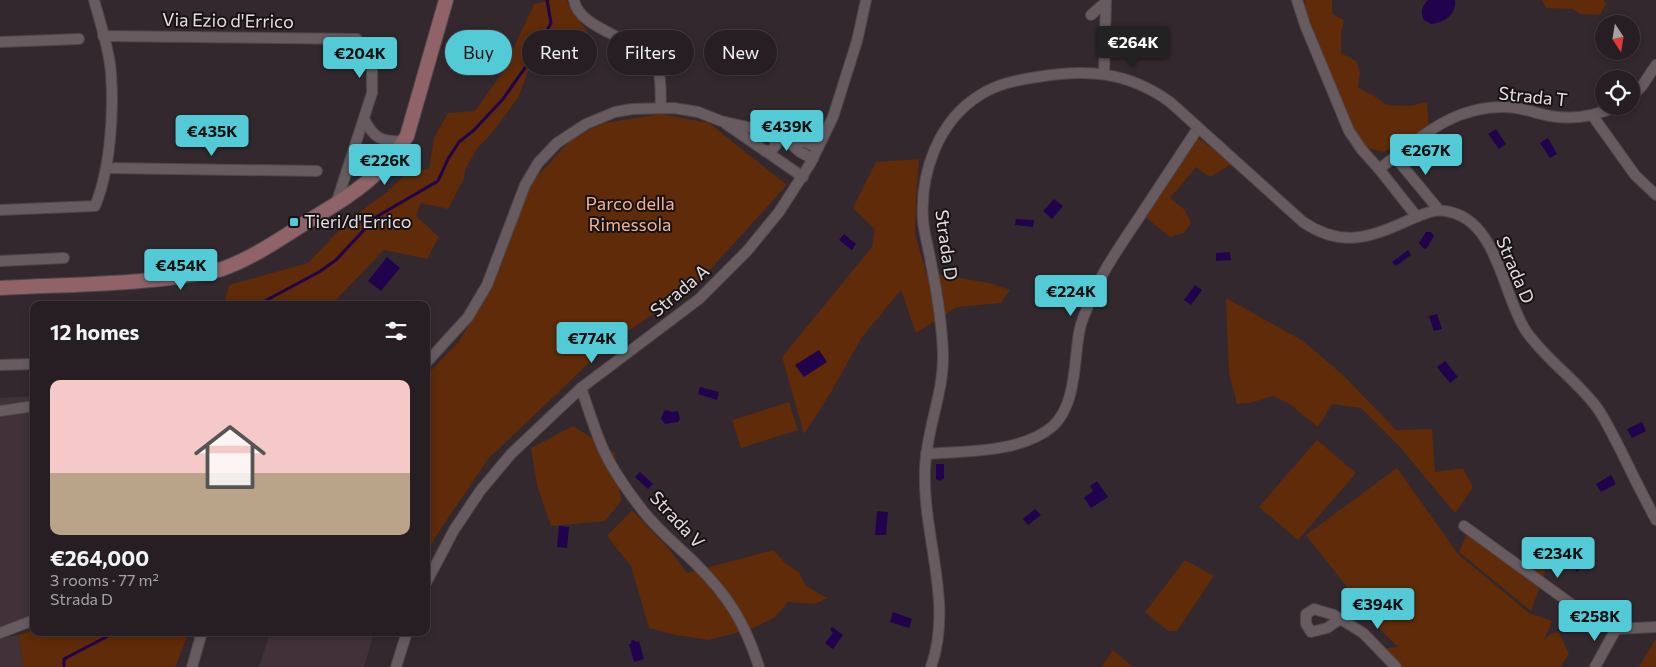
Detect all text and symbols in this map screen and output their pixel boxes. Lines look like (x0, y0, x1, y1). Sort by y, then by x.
street label: Via Ezio d'Errico (162, 8, 294, 32)
north arrow (1595, 15, 1640, 60)
map controls (1595, 15, 1640, 115)
pin: €264K (1098, 26, 1168, 68)
chip: Buy (445, 30, 512, 75)
chip: Rent (522, 30, 597, 75)
chip: Filters (607, 30, 694, 75)
chip: New (704, 30, 777, 75)
text: €264K (1107, 32, 1159, 51)
pin: €204K (325, 36, 395, 79)
text: €204K (334, 43, 386, 62)
button: locate (1595, 70, 1640, 115)
street label: Strada T (1498, 81, 1569, 111)
pin: €439K (752, 110, 822, 152)
pin: €435K (177, 114, 247, 157)
text: €439K (761, 116, 813, 135)
text: €435K (187, 121, 237, 140)
pin: €267K (1391, 134, 1461, 176)
text: €267K (1401, 140, 1451, 159)
pin: €226K (350, 144, 420, 186)
text: €226K (360, 150, 410, 169)
park label: Parco della Rimessola (585, 192, 675, 235)
street label: Strada D (931, 208, 963, 281)
place label: Tieri/d'Errico (304, 210, 412, 232)
marker: Tieri/d'Errico (288, 216, 300, 228)
street label: Strada D (1492, 233, 1540, 306)
pin: €454K (146, 248, 216, 291)
text: €454K (155, 255, 207, 274)
street label: Strada A (646, 259, 713, 321)
pin: €224K (1036, 274, 1106, 317)
text: €224K (1046, 281, 1096, 300)
icon: filters (382, 317, 410, 345)
text: 12 homes (50, 319, 139, 344)
pin: €774K (557, 322, 627, 364)
text: €774K (568, 328, 616, 347)
icon: home (185, 412, 275, 502)
street label: Strada V (646, 486, 710, 552)
pin: €234K (1523, 536, 1593, 579)
text: €234K (1533, 543, 1583, 562)
text: €264,000 (50, 545, 149, 570)
text: 3 rooms · 77 m² (50, 570, 159, 589)
pin: €394K (1343, 588, 1413, 630)
text: Strada D (50, 589, 113, 608)
text: €394K (1352, 594, 1404, 613)
pin: €258K (1560, 600, 1630, 642)
text: €258K (1570, 606, 1620, 625)

